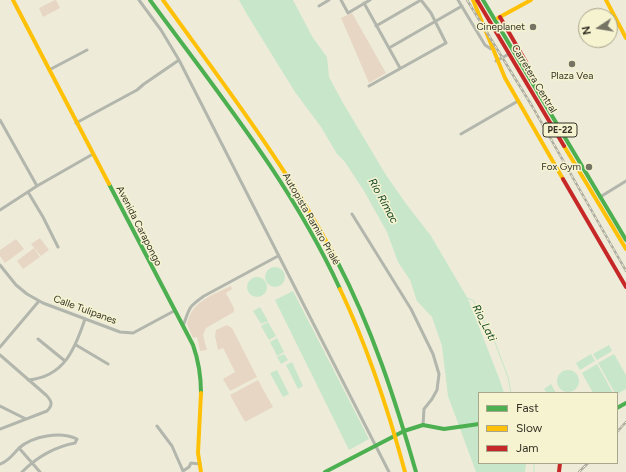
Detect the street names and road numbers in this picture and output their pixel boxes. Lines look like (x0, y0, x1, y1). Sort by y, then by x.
street label: Carretera Central (509, 43, 559, 115)
road number: PE-22 (543, 123, 577, 137)
street label: Autopista Ramiro Prialé (280, 171, 342, 267)
street label: Avenida Carapongo (114, 184, 164, 268)
street label: Calle Tulipanes (52, 293, 118, 327)

